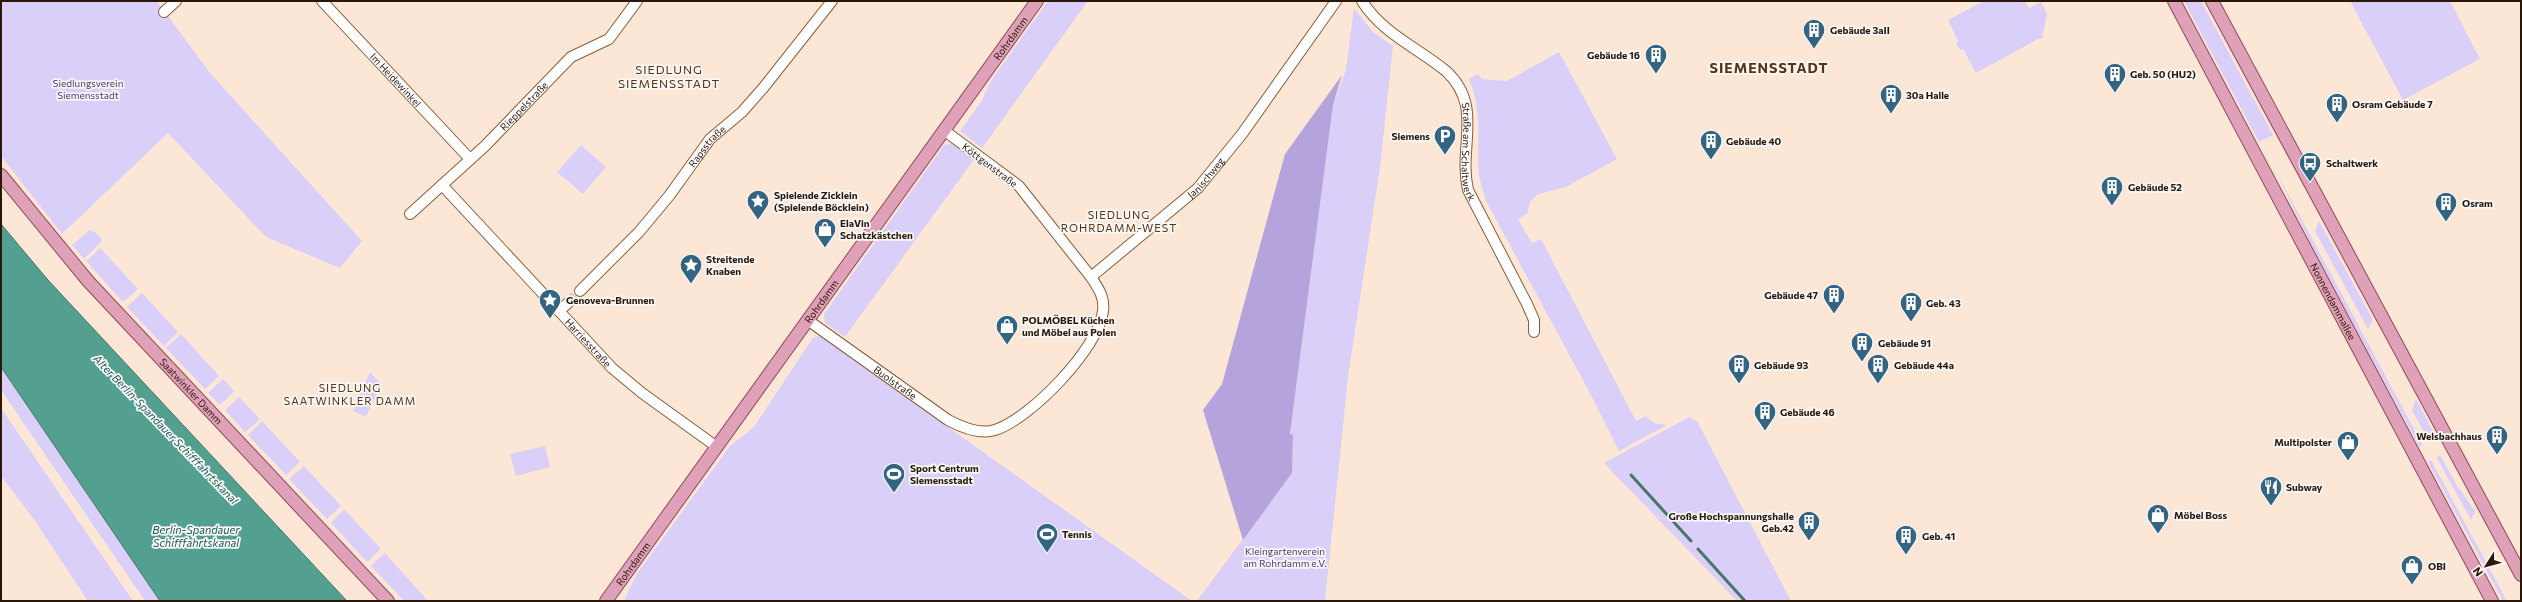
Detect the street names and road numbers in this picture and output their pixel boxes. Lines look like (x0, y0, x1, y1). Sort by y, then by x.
street label: Rohrdamm (991, 14, 1030, 62)
street label: Im Heidewinkel (368, 51, 424, 109)
street label: Rieppelstraße (497, 79, 550, 133)
street label: Straße am Schaltwerk (1459, 101, 1479, 203)
street label: Rapsstraße (686, 123, 728, 169)
street label: Köttgenstraße (960, 140, 1020, 190)
street label: Janischweg (1185, 154, 1227, 200)
street label: Nonnendammallee (2308, 261, 2359, 342)
street label: Rohrdamm (802, 277, 841, 325)
street label: Harriesstraße (563, 316, 614, 369)
street label: Saatwinkler Damm (157, 356, 225, 427)
street label: Buolstraße (872, 363, 919, 402)
street label: Rohrdamm (613, 540, 652, 588)

